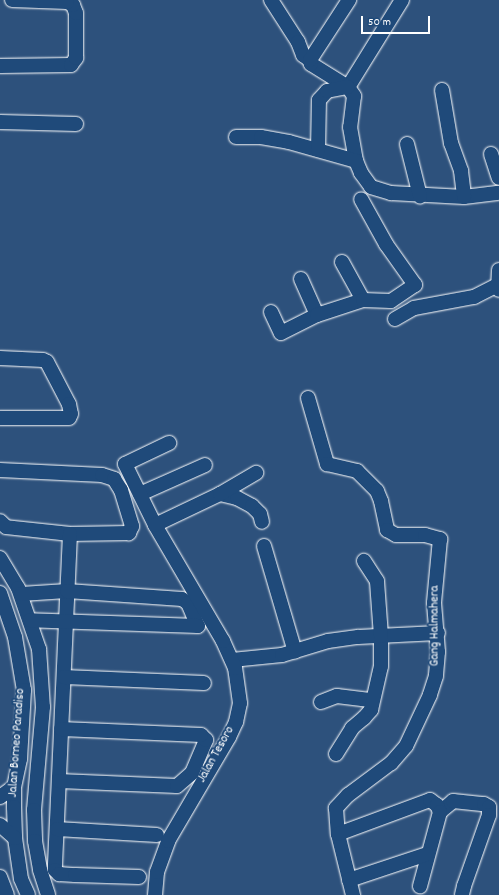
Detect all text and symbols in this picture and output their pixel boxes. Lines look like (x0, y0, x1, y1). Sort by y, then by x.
scale bar (363, 8, 432, 34)
text: 50 m (368, 14, 391, 31)
street label: Gang Halmahera (428, 586, 444, 666)
street label: Jalan Borneo Paradiso (6, 688, 30, 798)
street label: Jalan Tesoro (195, 724, 239, 786)

